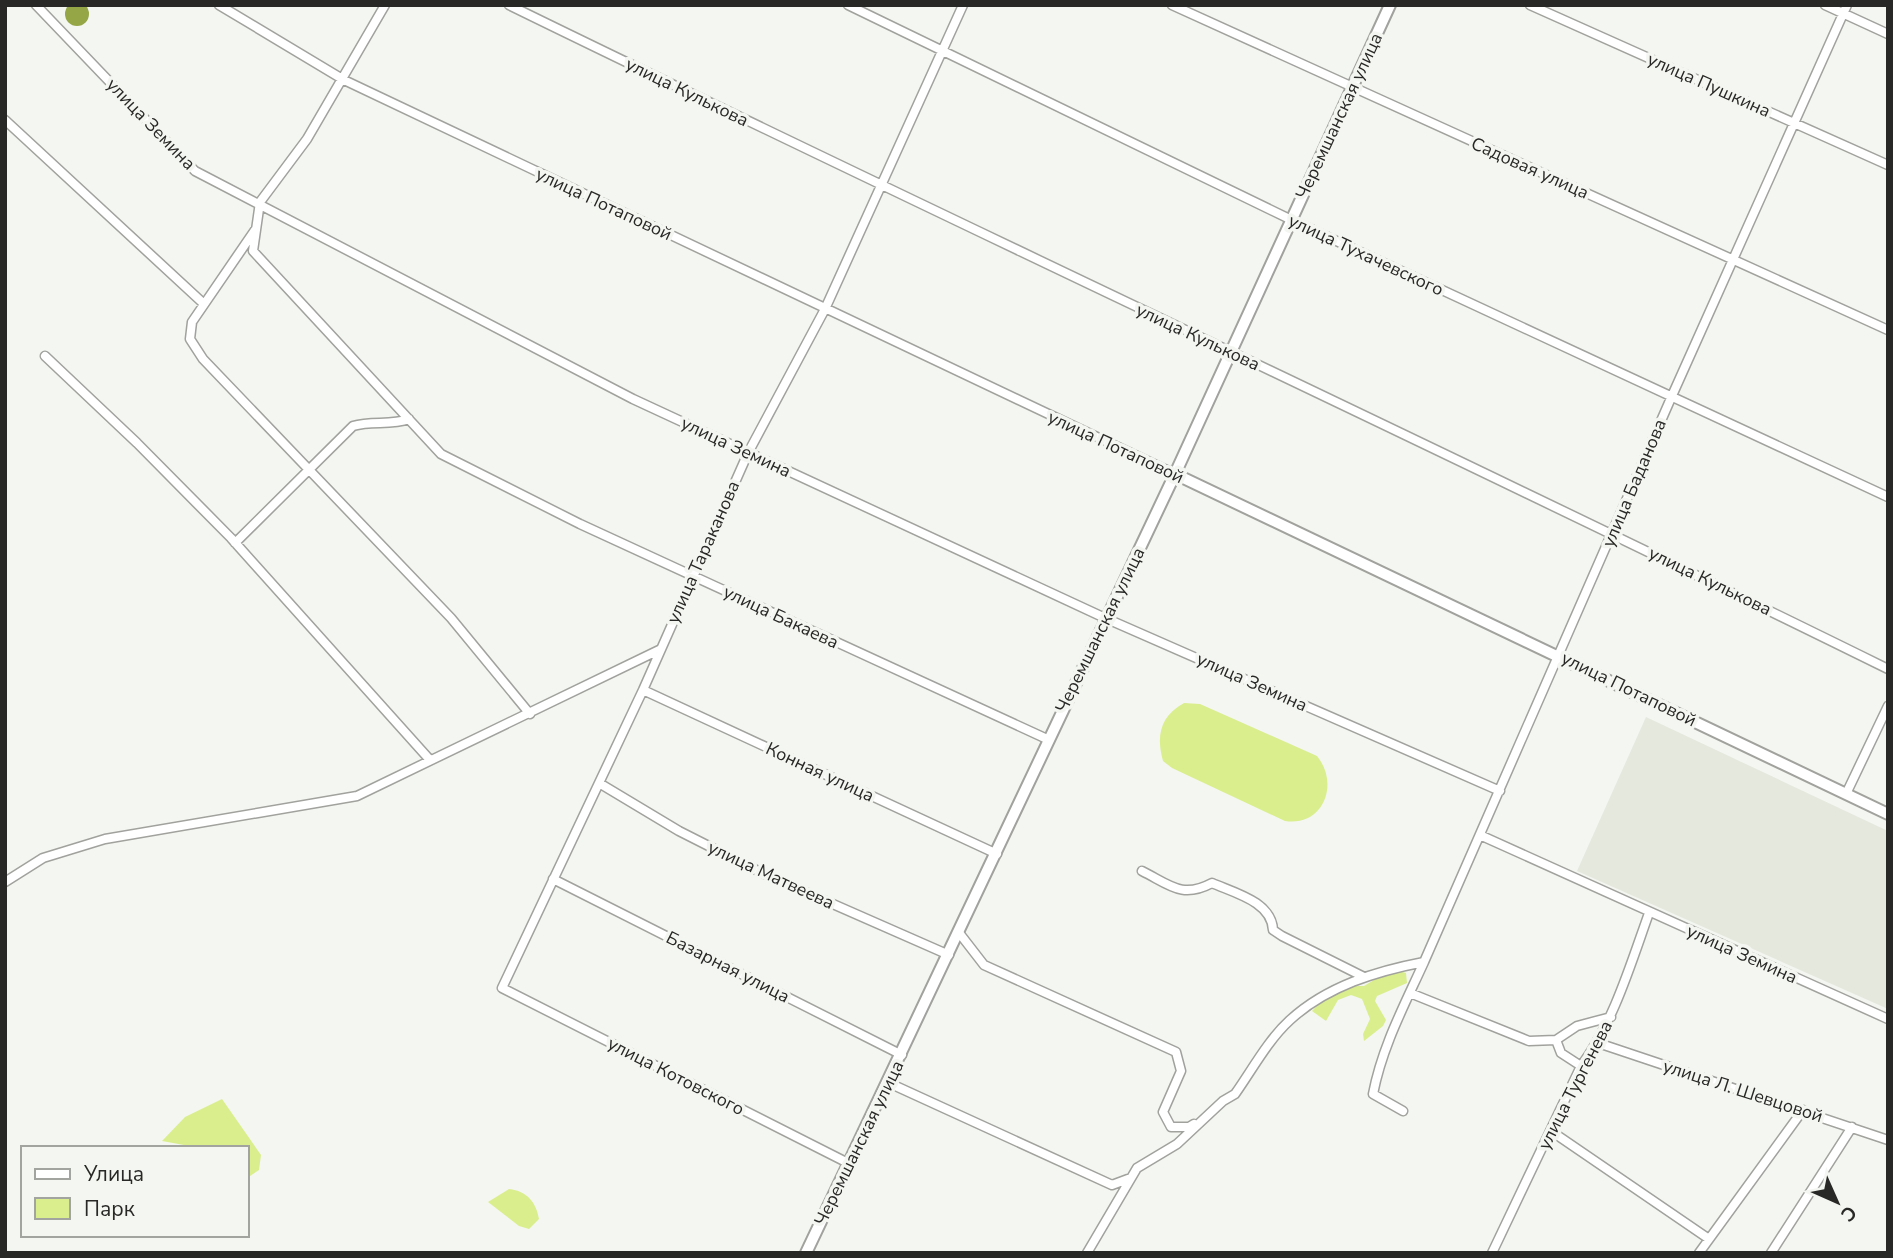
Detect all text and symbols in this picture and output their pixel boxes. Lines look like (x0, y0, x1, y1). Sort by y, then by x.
street label: Черемшанская улица (1290, 29, 1388, 203)
street label: улица Пушкина (1644, 47, 1774, 123)
street label: улица Кулькова (621, 52, 753, 132)
street label: улица Земина (101, 73, 201, 175)
street label: Садовая улица (1467, 131, 1593, 205)
street label: улица Потаповой (532, 162, 676, 246)
street label: улица Тухачевского (1285, 208, 1447, 302)
street label: улица Кулькова (1132, 298, 1264, 376)
street label: улица Потаповой (1044, 405, 1188, 489)
street label: улица Земина (677, 411, 795, 483)
street label: улица Баданова (1596, 415, 1672, 551)
street label: улица Тараканова (661, 477, 745, 627)
street label: улица Кулькова (1644, 541, 1776, 621)
street label: Черемшанская улица (1050, 543, 1150, 717)
street label: улица Бакаева (719, 580, 843, 654)
street label: улица Потаповой (1557, 646, 1701, 732)
street label: улица Земина (1193, 647, 1311, 717)
street label: Конная улица (762, 736, 878, 808)
street label: улица Матвеева (704, 835, 838, 915)
street label: улица Земина (1683, 919, 1801, 989)
street label: Базарная улица (662, 926, 794, 1008)
street label: улица Тургенева (1532, 1016, 1618, 1154)
street label: улица Котовского (603, 1031, 749, 1121)
street label: улица Л. Шевцовой (1660, 1054, 1826, 1128)
street label: Черемшанская улица (809, 1056, 909, 1230)
legend (21, 1146, 248, 1237)
text: Улица (83, 1160, 144, 1188)
north arrow (1802, 1167, 1872, 1237)
text: Парк (84, 1195, 136, 1223)
text: С (1834, 1200, 1862, 1227)

